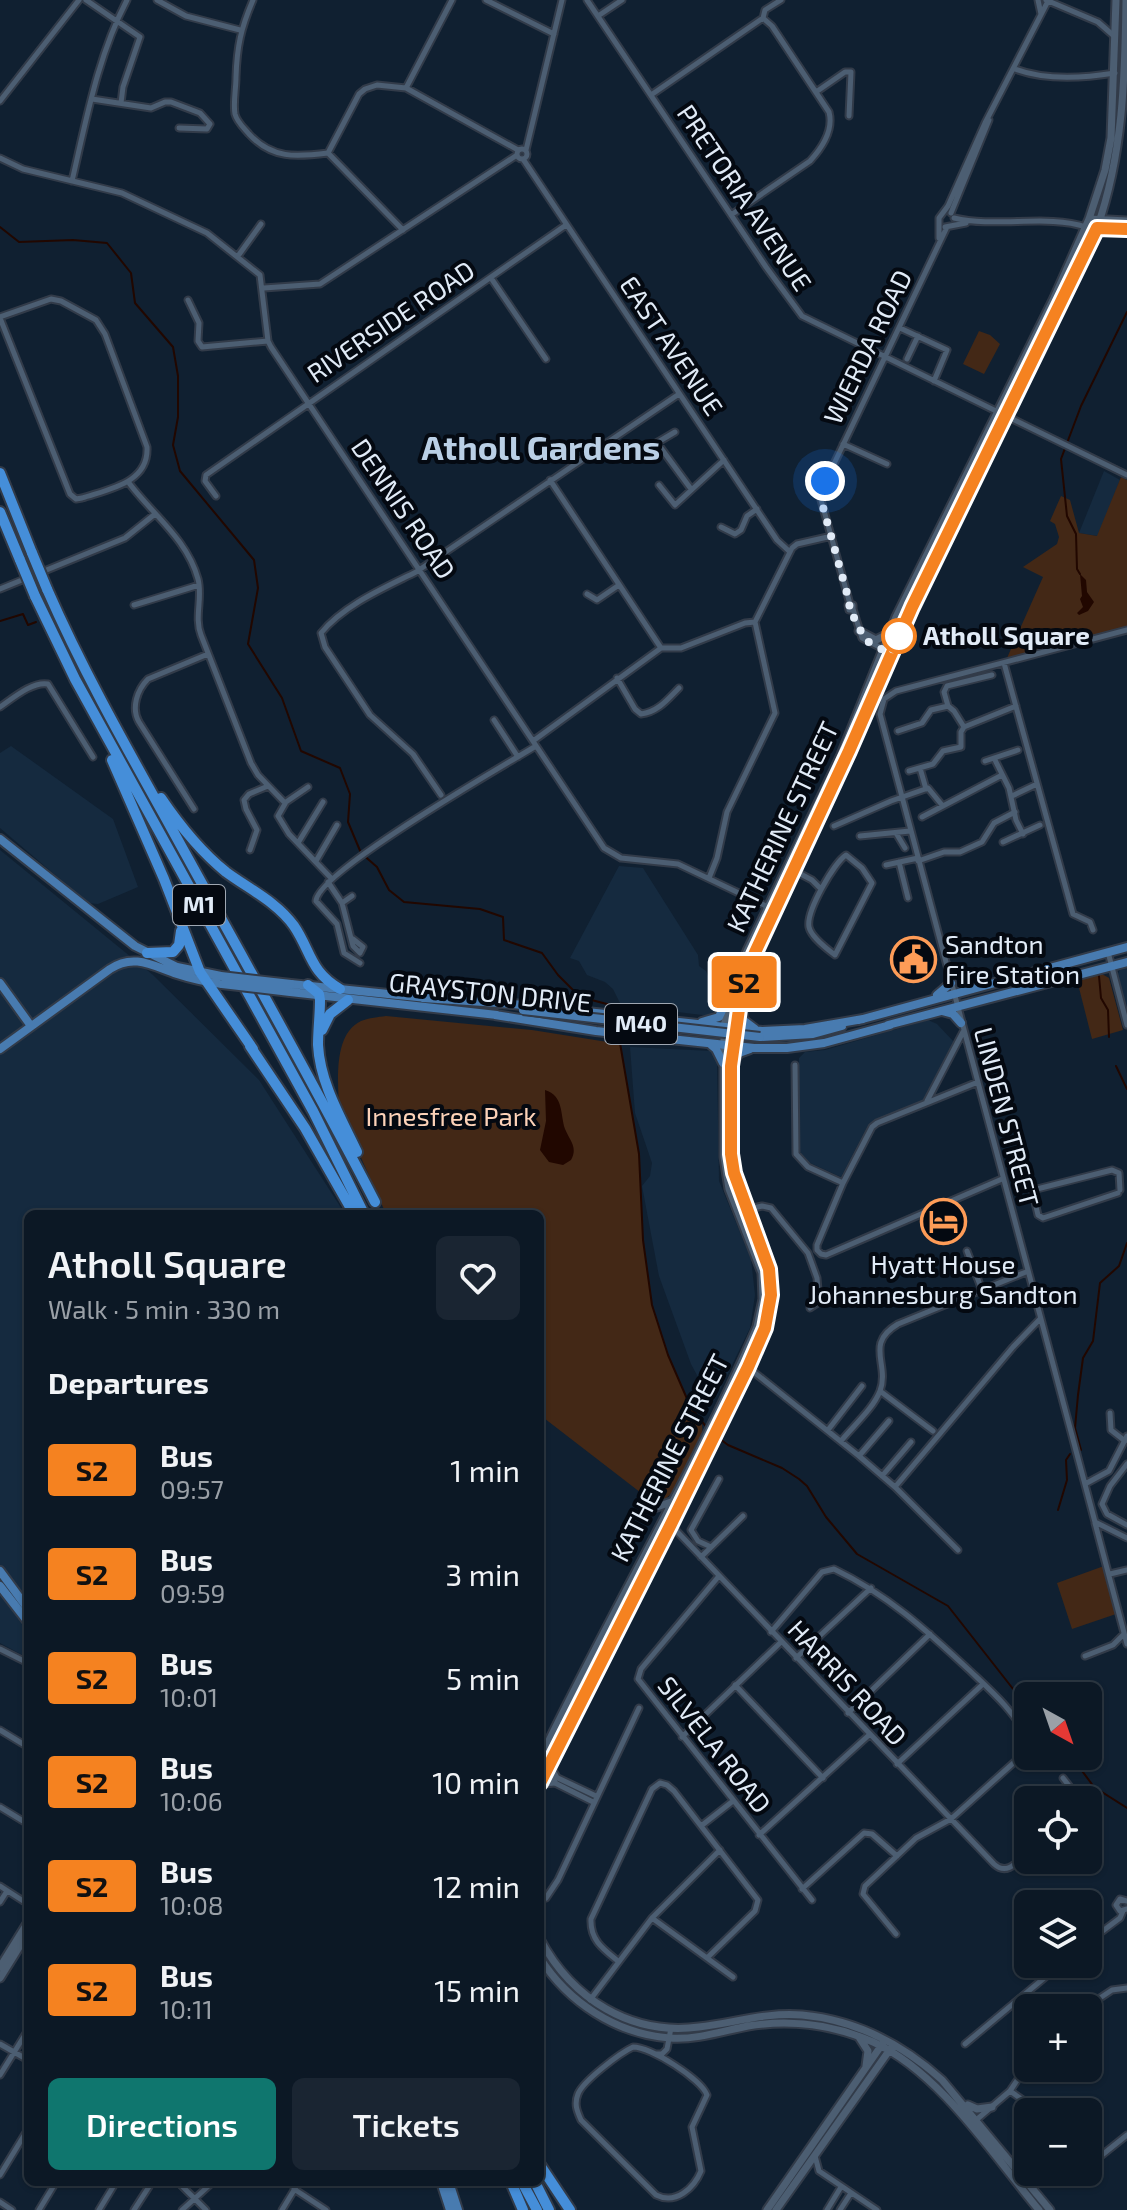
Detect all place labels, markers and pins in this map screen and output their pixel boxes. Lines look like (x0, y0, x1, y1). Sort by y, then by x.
marker: Atholl Square (882, 619, 916, 653)
place label: Atholl Square (923, 619, 1090, 650)
place label: Sandton Fire Station (945, 928, 1080, 989)
public building icon: Sandton Fire Station (890, 936, 938, 984)
hotel icon: Hyatt House Johannesburg Sandton (919, 1198, 967, 1246)
place label: Hyatt House Johannesburg Sandton (808, 1248, 1078, 1309)

